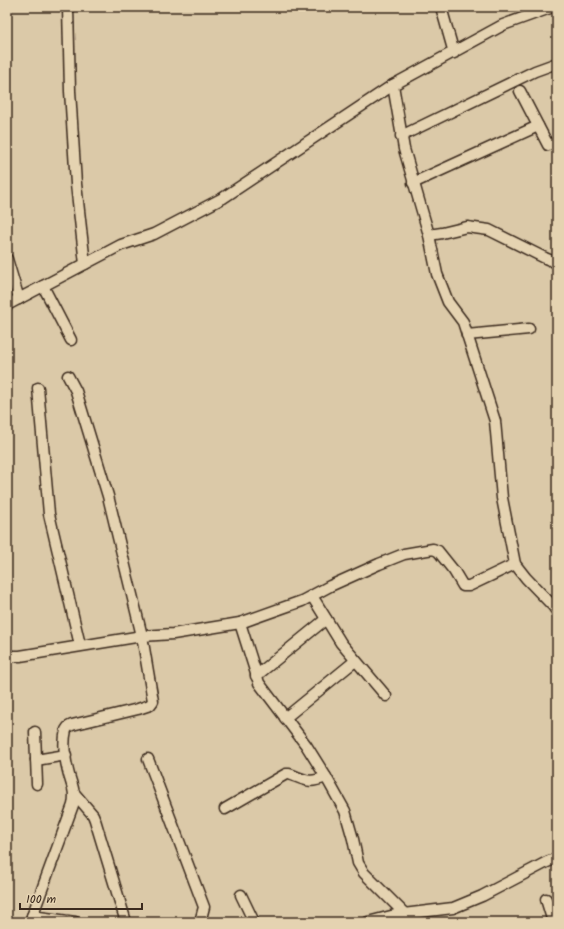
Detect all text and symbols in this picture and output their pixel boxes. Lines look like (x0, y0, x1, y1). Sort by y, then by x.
scale bar (20, 885, 142, 911)
text: 100 m (26, 890, 57, 909)

